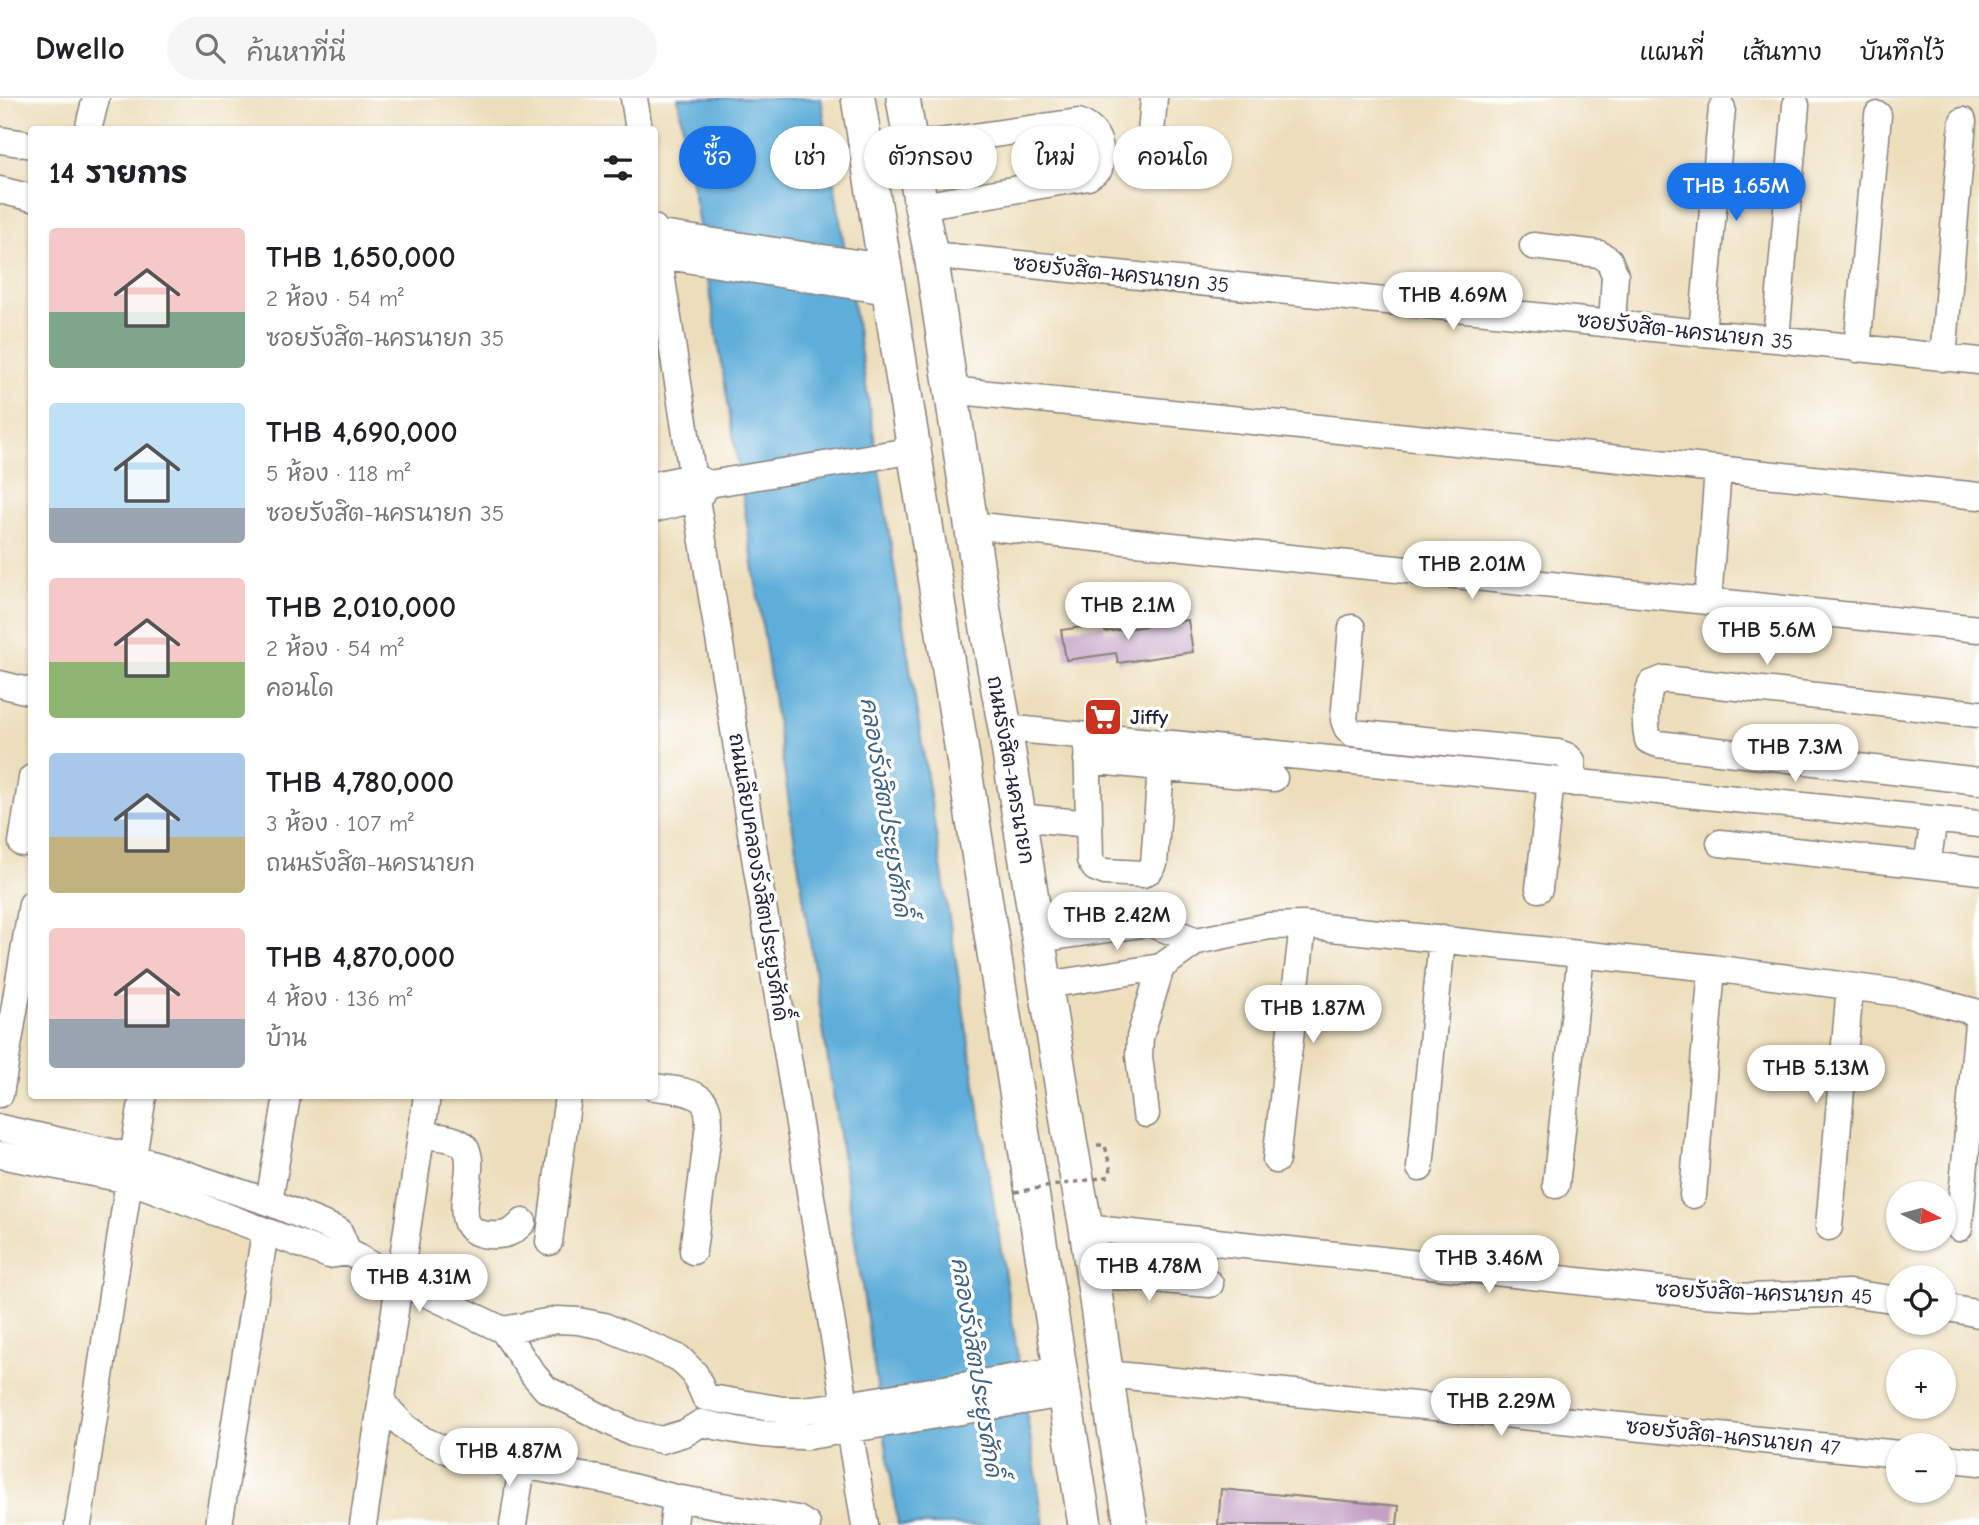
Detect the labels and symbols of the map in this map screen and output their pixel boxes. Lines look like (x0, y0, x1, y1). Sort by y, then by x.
pin: THB 1.65M (1656, 164, 1816, 223)
street label: ซอยรังสิต-นครนายก 35 (1012, 251, 1230, 297)
pin: THB 4.69M (1373, 272, 1533, 332)
street label: ซอยรังสิต-นครนายก 35 (1576, 308, 1794, 354)
pin: THB 2.01M (1392, 542, 1552, 601)
pin: THB 2.1M (1056, 582, 1200, 642)
pin: THB 5.6M (1695, 608, 1839, 667)
street label: ถนนรังสิต-นครนายก (983, 674, 1039, 866)
water label: คลองรังสิตประยูรศักดิ์ (852, 694, 924, 926)
supermarket icon: Jiffy (1082, 696, 1124, 738)
place label: Jiffy (1130, 705, 1168, 729)
pin: THB 7.3M (1723, 724, 1867, 784)
street label: ถนนเลียบคลองรังสิตประยูรศักดิ์ (720, 730, 800, 1023)
pin: THB 2.42M (1037, 892, 1197, 952)
pin: THB 1.87M (1233, 986, 1393, 1045)
pin: THB 5.13M (1736, 1046, 1896, 1105)
north arrow (1886, 1181, 1956, 1251)
pin: THB 3.46M (1409, 1236, 1569, 1295)
pin: THB 4.78M (1069, 1244, 1229, 1303)
pin: THB 4.31M (339, 1254, 499, 1314)
water label: คลองรังสิตประยูรศักดิ์ (943, 1254, 1015, 1486)
street label: ซอยรังสิต-นครนายก 45 (1655, 1277, 1873, 1309)
pin: THB 2.29M (1421, 1378, 1581, 1438)
street label: ซอยรังสิต-นครนายก 47 (1625, 1414, 1841, 1460)
pin: THB 4.87M (429, 1428, 589, 1488)

